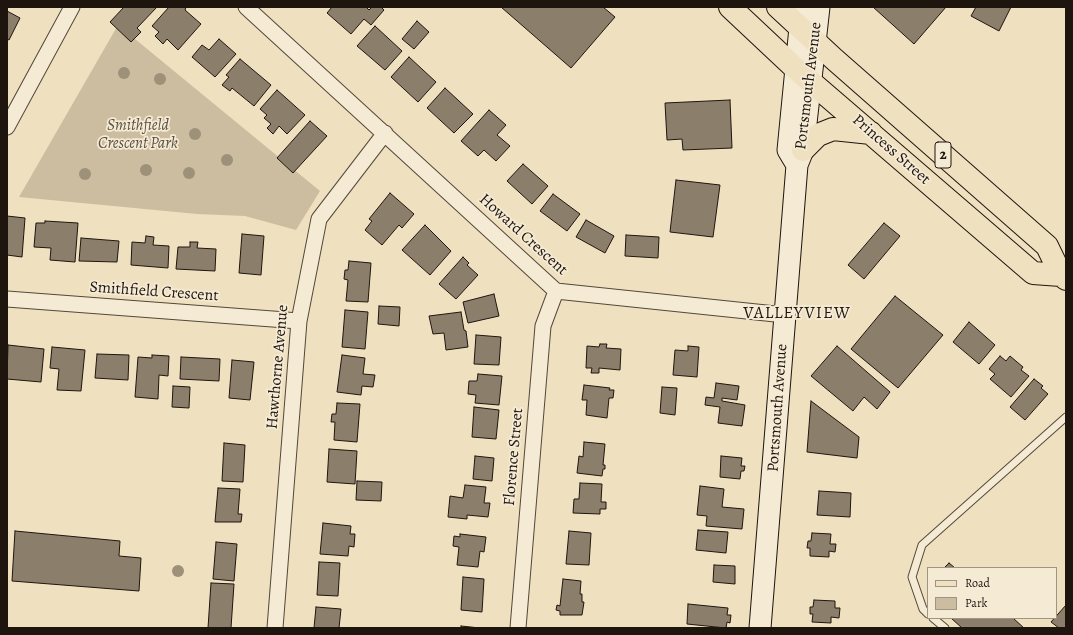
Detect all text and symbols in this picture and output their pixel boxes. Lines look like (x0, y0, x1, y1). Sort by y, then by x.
street label: Portsmouth Avenue (792, 21, 826, 151)
street label: Princess Street (848, 111, 934, 189)
park label: Smithfield Crescent Park (98, 116, 178, 154)
road number: 2 (935, 142, 951, 168)
street label: Howard Crescent (475, 190, 571, 280)
street label: Smithfield Crescent (89, 278, 219, 306)
street label: Hawthorne Avenue (263, 304, 293, 430)
district label: VALLEYVIEW (743, 304, 851, 324)
street label: Portsmouth Avenue (764, 343, 792, 473)
street label: Florence Street (500, 407, 528, 507)
legend (927, 567, 1057, 619)
text: Road (965, 575, 990, 591)
text: Park (965, 595, 988, 611)

